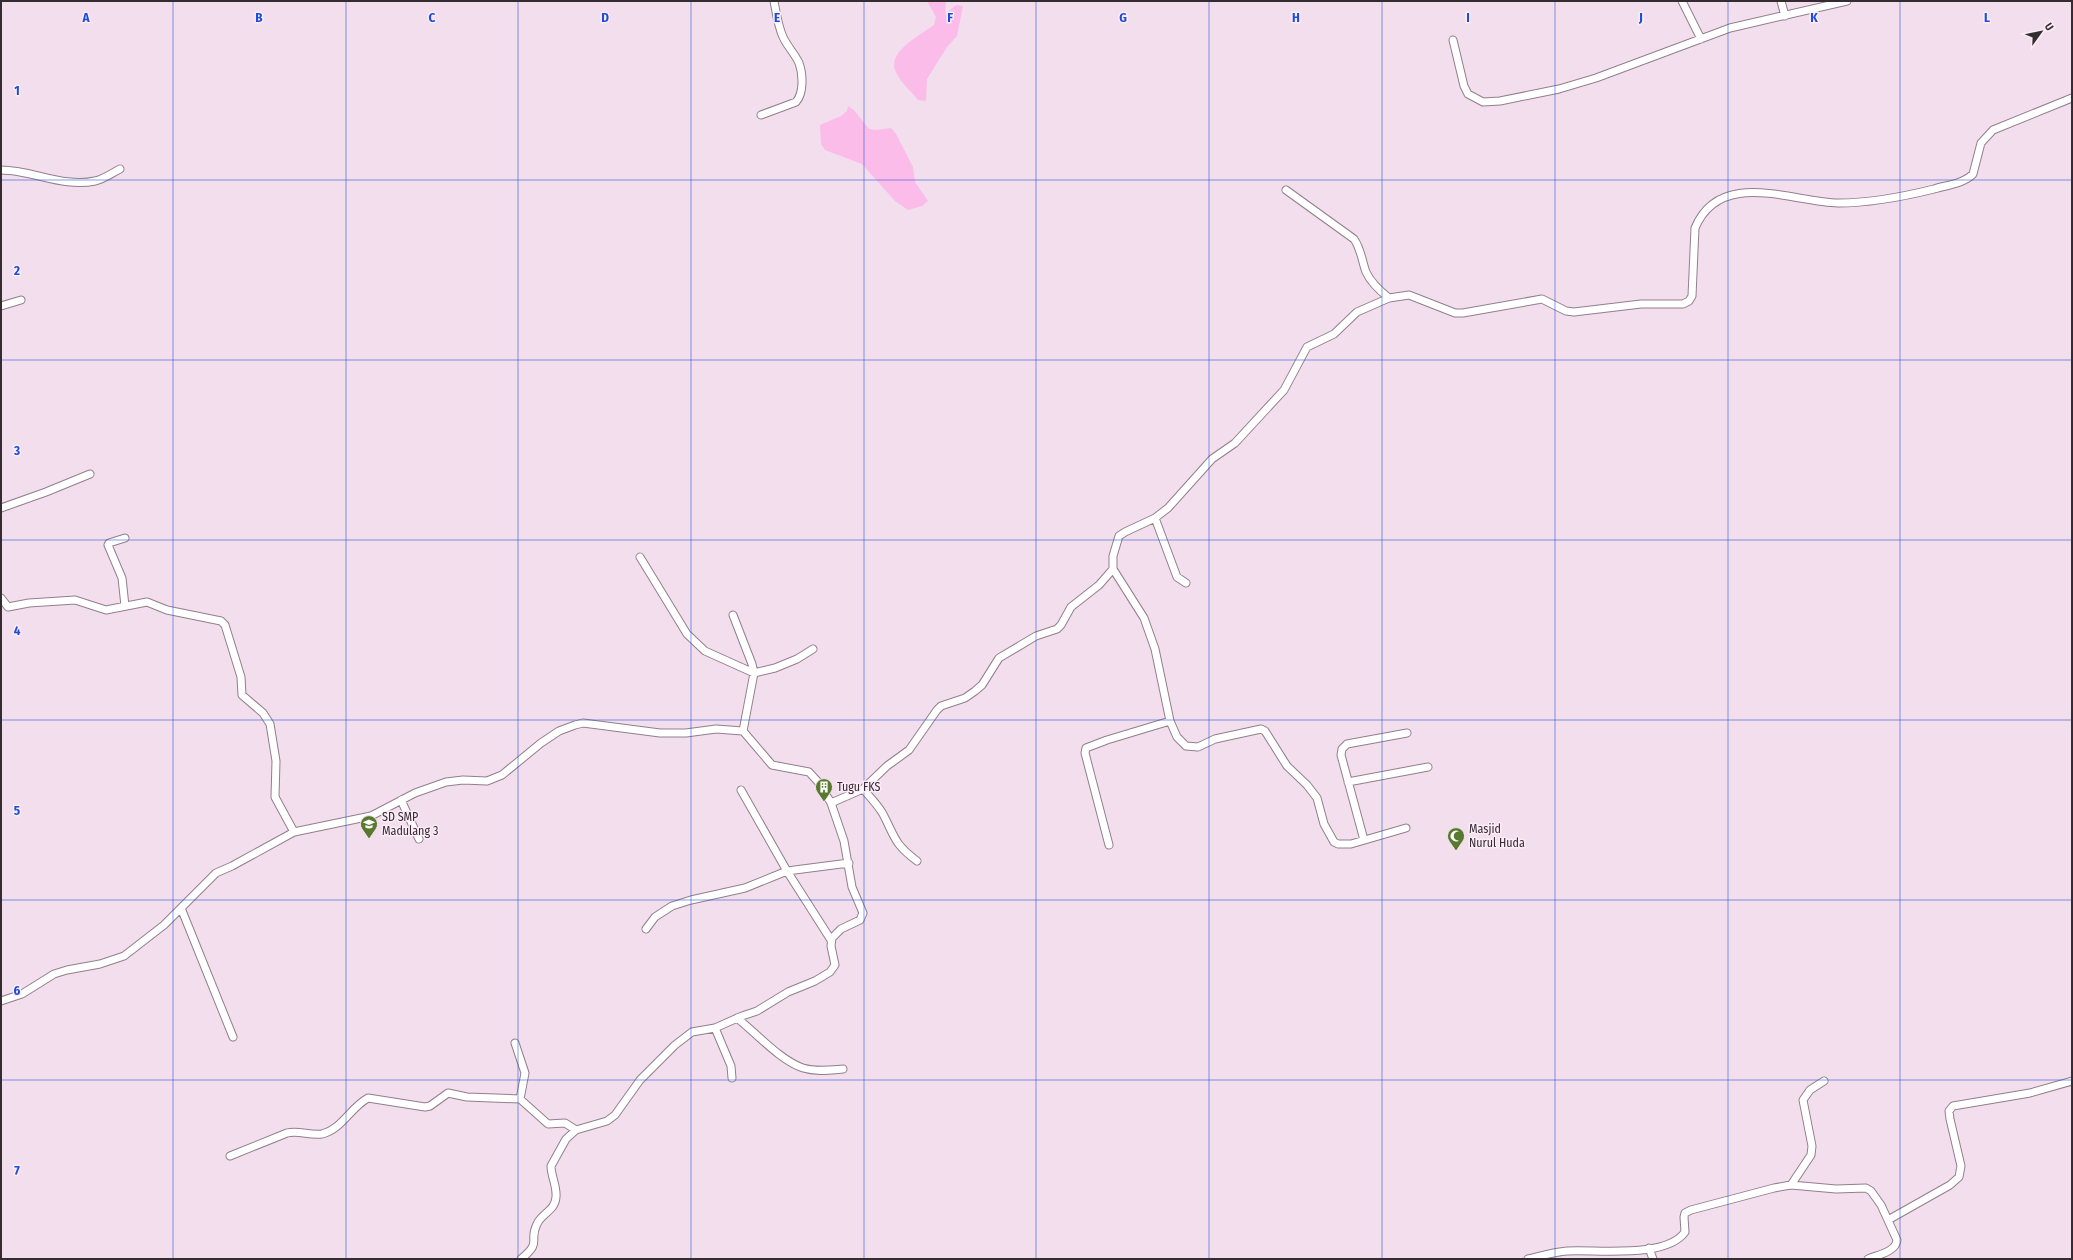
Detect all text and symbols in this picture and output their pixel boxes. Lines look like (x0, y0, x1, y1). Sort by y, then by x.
text: A (81, 10, 90, 25)
text: B (255, 10, 263, 25)
text: C (429, 10, 436, 25)
text: D (601, 10, 609, 25)
text: E (774, 10, 780, 25)
text: F (947, 10, 953, 25)
text: G (1119, 10, 1127, 25)
text: H (1292, 10, 1300, 25)
text: I (1466, 10, 1470, 25)
text: J (1638, 10, 1643, 25)
text: K (1810, 10, 1818, 25)
text: L (1984, 10, 1990, 25)
north arrow (2021, 12, 2061, 52)
text: U (2042, 21, 2056, 33)
text: 1 (14, 83, 20, 98)
text: 2 (13, 263, 20, 278)
text: 3 (13, 443, 20, 458)
text: 4 (14, 623, 21, 638)
building icon: Tugu FKS (814, 777, 834, 802)
place label: Tugu FKS (837, 780, 880, 794)
text: 5 (14, 803, 20, 818)
place label: SD SMP Madulang 3 (382, 810, 438, 838)
school or university icon: SD SMP Madulang 3 (359, 814, 379, 839)
place label: Masjid Nurul Huda (1469, 822, 1525, 850)
mosque icon: Masjid Nurul Huda (1446, 826, 1466, 851)
text: 6 (14, 983, 21, 998)
text: 7 (14, 1163, 20, 1178)

